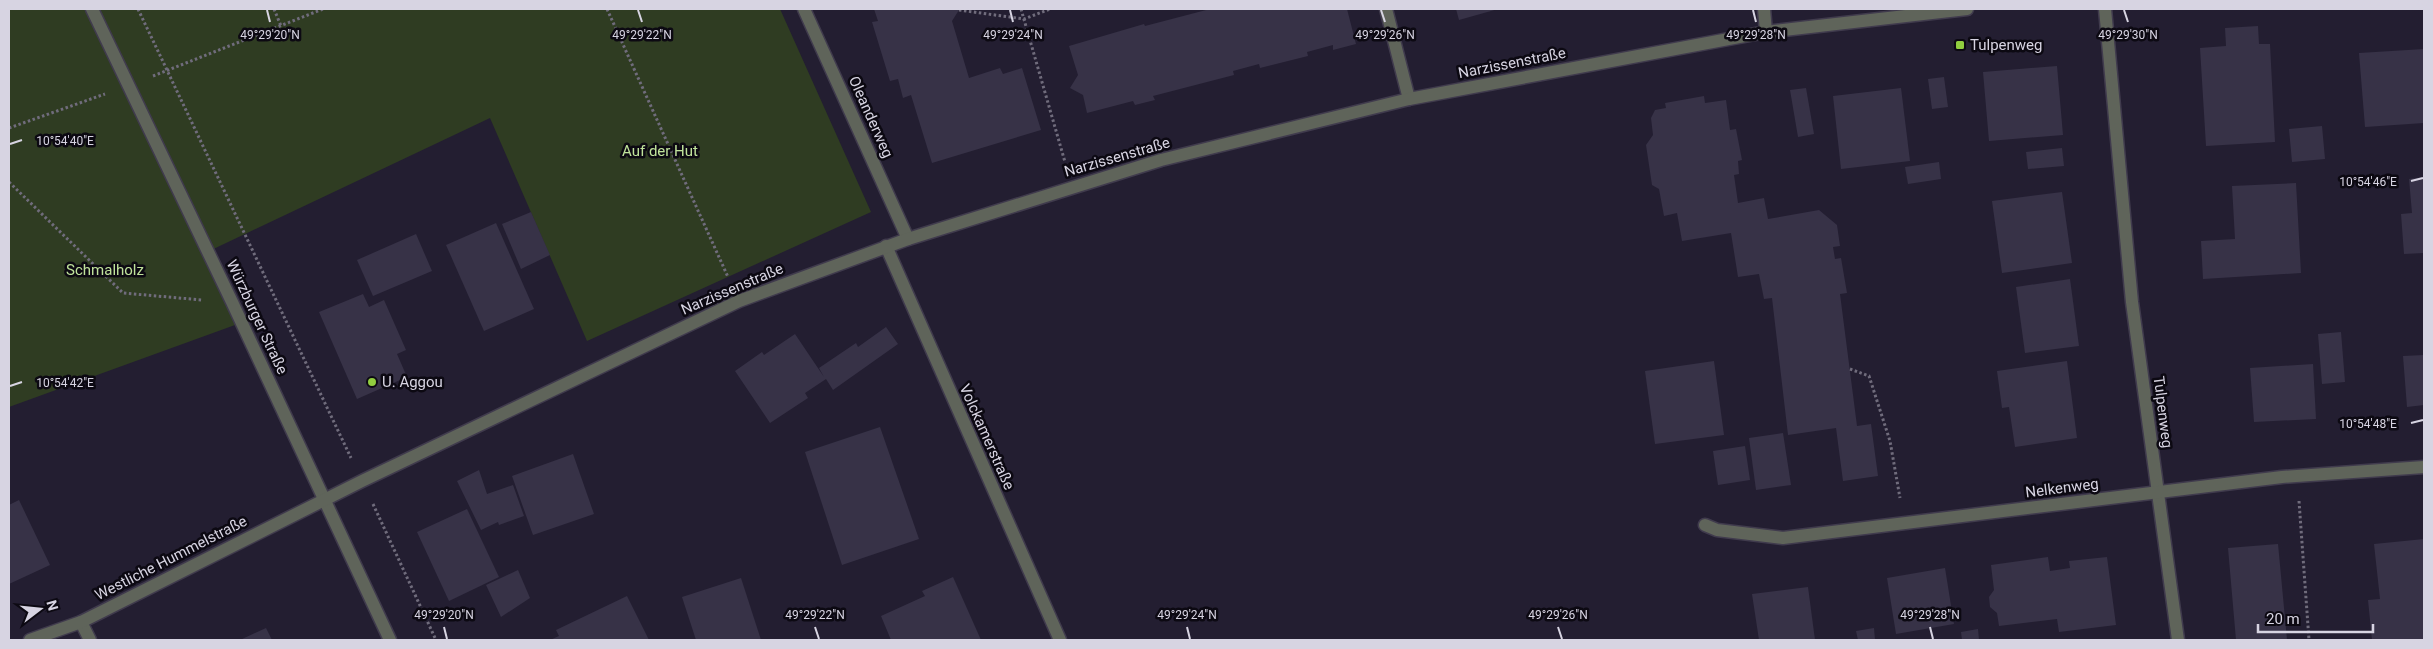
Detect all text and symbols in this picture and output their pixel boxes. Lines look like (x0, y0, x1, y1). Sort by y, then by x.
text: 49°29'20"N (240, 28, 300, 42)
text: 49°29'22"N (612, 28, 672, 42)
text: 49°29'24"N (983, 28, 1043, 42)
text: 49°29'26"N (1355, 28, 1415, 42)
text: 49°29'28"N (1726, 28, 1786, 42)
text: 49°29'30"N (2098, 28, 2158, 42)
place label: Tulpenweg (1970, 36, 2042, 54)
marker: Tulpenweg (1954, 39, 1966, 51)
street label: Narzissenstraße (1457, 44, 1567, 82)
street label: Oleanderweg (845, 73, 897, 161)
street label: Narzissenstraße (1062, 133, 1172, 181)
text: 10°54'40"E (36, 134, 94, 148)
park label: Auf der Hut (622, 142, 698, 160)
text: 10°54'46"E (2339, 175, 2397, 189)
street label: Würzburger Straße (223, 257, 291, 377)
street label: Narzissenstraße (678, 259, 786, 319)
park label: Schmalholz (66, 261, 144, 279)
place label: U. Aggou (382, 373, 443, 391)
street label: Tulpenweg (2150, 375, 2176, 449)
text: 10°54'42"E (36, 376, 94, 390)
marker: U. Aggou (366, 376, 378, 388)
street label: Volckamerstraße (956, 381, 1018, 493)
text: 10°54'48"E (2339, 417, 2397, 431)
street label: Nelkenweg (2024, 475, 2100, 501)
street label: Westliche Hummelstraße (92, 512, 250, 604)
north arrow (15, 584, 65, 634)
text: N (43, 598, 62, 612)
scale bar (2258, 602, 2373, 634)
text: 49°29'20"N (414, 608, 474, 622)
text: 49°29'22"N (785, 608, 845, 622)
text: 49°29'24"N (1157, 608, 1217, 622)
text: 49°29'26"N (1528, 608, 1588, 622)
text: 49°29'28"N (1900, 608, 1960, 622)
text: 20 m (2266, 610, 2300, 628)

